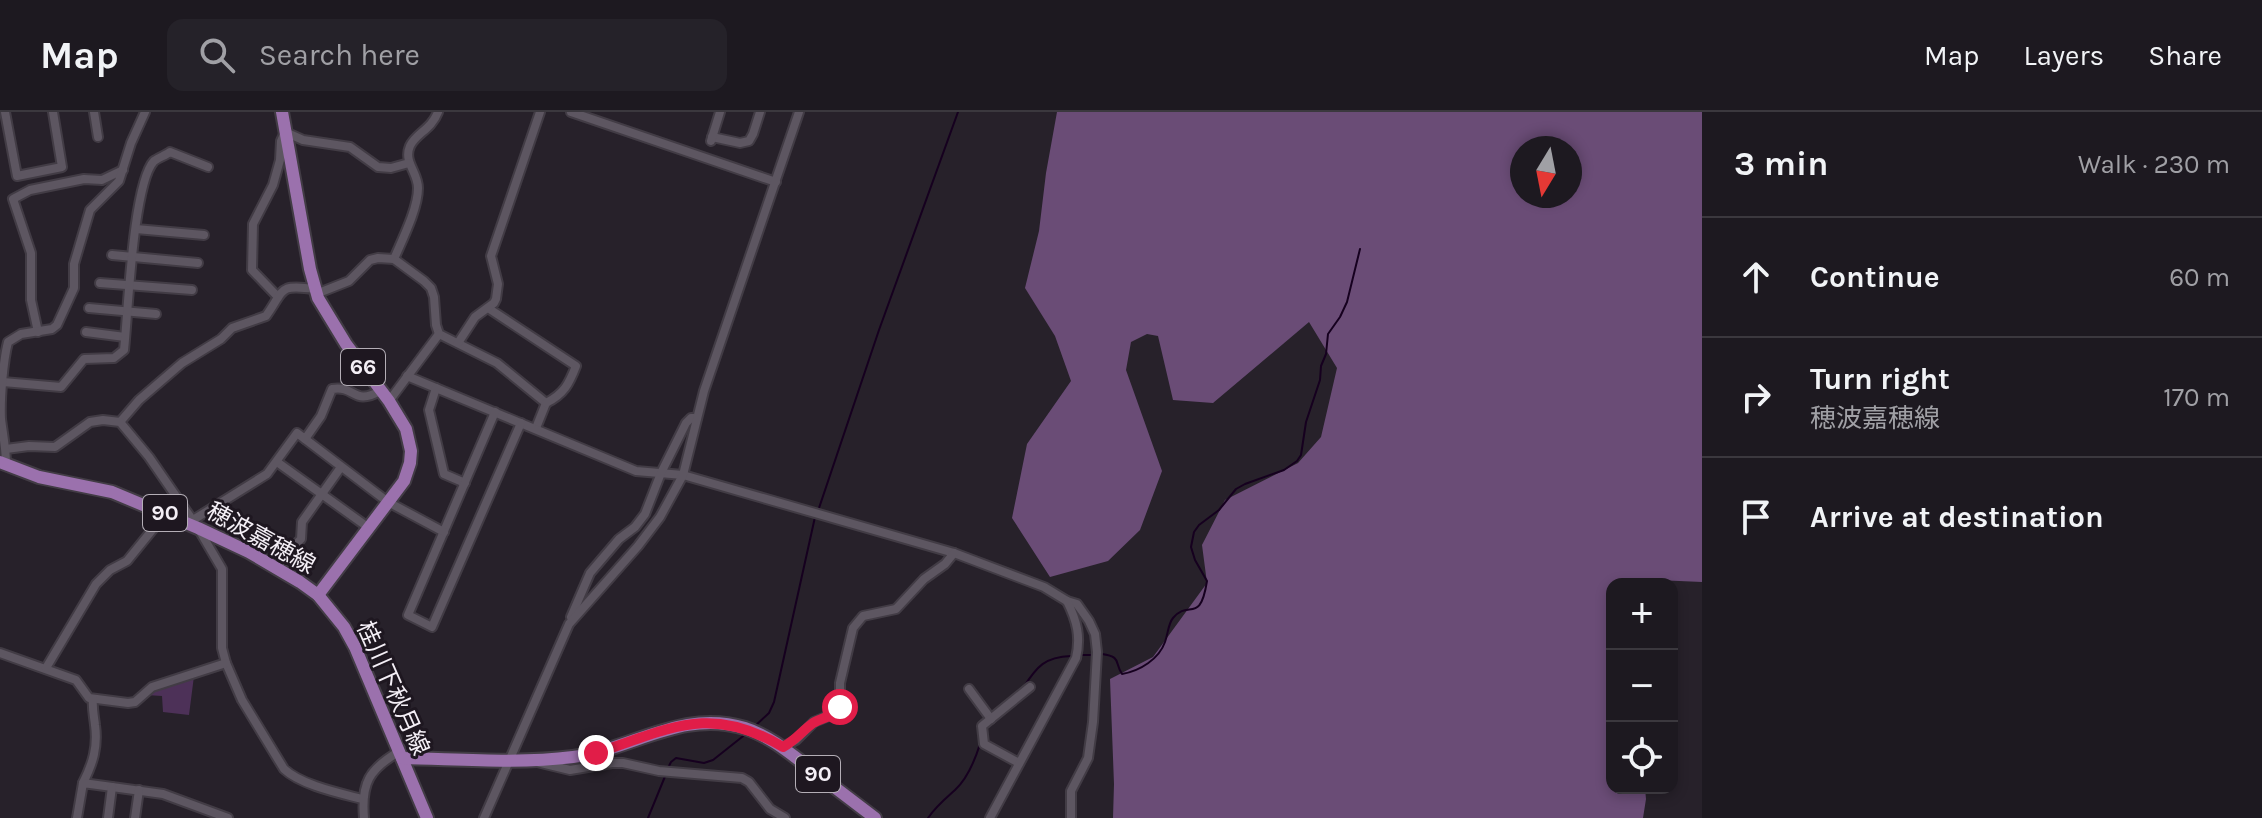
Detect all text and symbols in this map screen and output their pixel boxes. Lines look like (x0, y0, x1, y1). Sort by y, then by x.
search box (167, 19, 727, 91)
text: Map (40, 33, 119, 78)
icon: search (195, 33, 239, 77)
text: Search here (259, 37, 420, 73)
text: Map (1924, 39, 1979, 72)
text: Layers (2023, 39, 2104, 72)
text: Share (2148, 39, 2222, 72)
north arrow (1510, 136, 1582, 208)
text: 3 min (1734, 144, 1828, 184)
text: Walk · 230 m (2078, 149, 2230, 180)
icon: ahead (1734, 255, 1778, 299)
text: Continue (1810, 259, 1940, 295)
text: 60 m (2169, 262, 2230, 293)
road number: 66 (341, 349, 385, 385)
text: Turn right (1810, 361, 1950, 397)
icon: right (1734, 375, 1778, 419)
text: 170 m (2163, 382, 2230, 413)
text: 穂波嘉穂線 (1810, 403, 1940, 434)
road number: 90 (143, 495, 187, 531)
icon: arrive (1734, 495, 1778, 539)
street label: 穂波嘉穂線 (202, 497, 320, 579)
text: Arrive at destination (1810, 499, 2104, 535)
map controls (1606, 578, 1678, 794)
button: + (1606, 578, 1678, 650)
street label: 桂川下秋月線 (351, 617, 435, 759)
button: − (1606, 650, 1678, 722)
route start (822, 689, 858, 725)
button: locate (1606, 722, 1678, 794)
route end (578, 735, 614, 771)
road number: 90 (796, 756, 840, 792)

